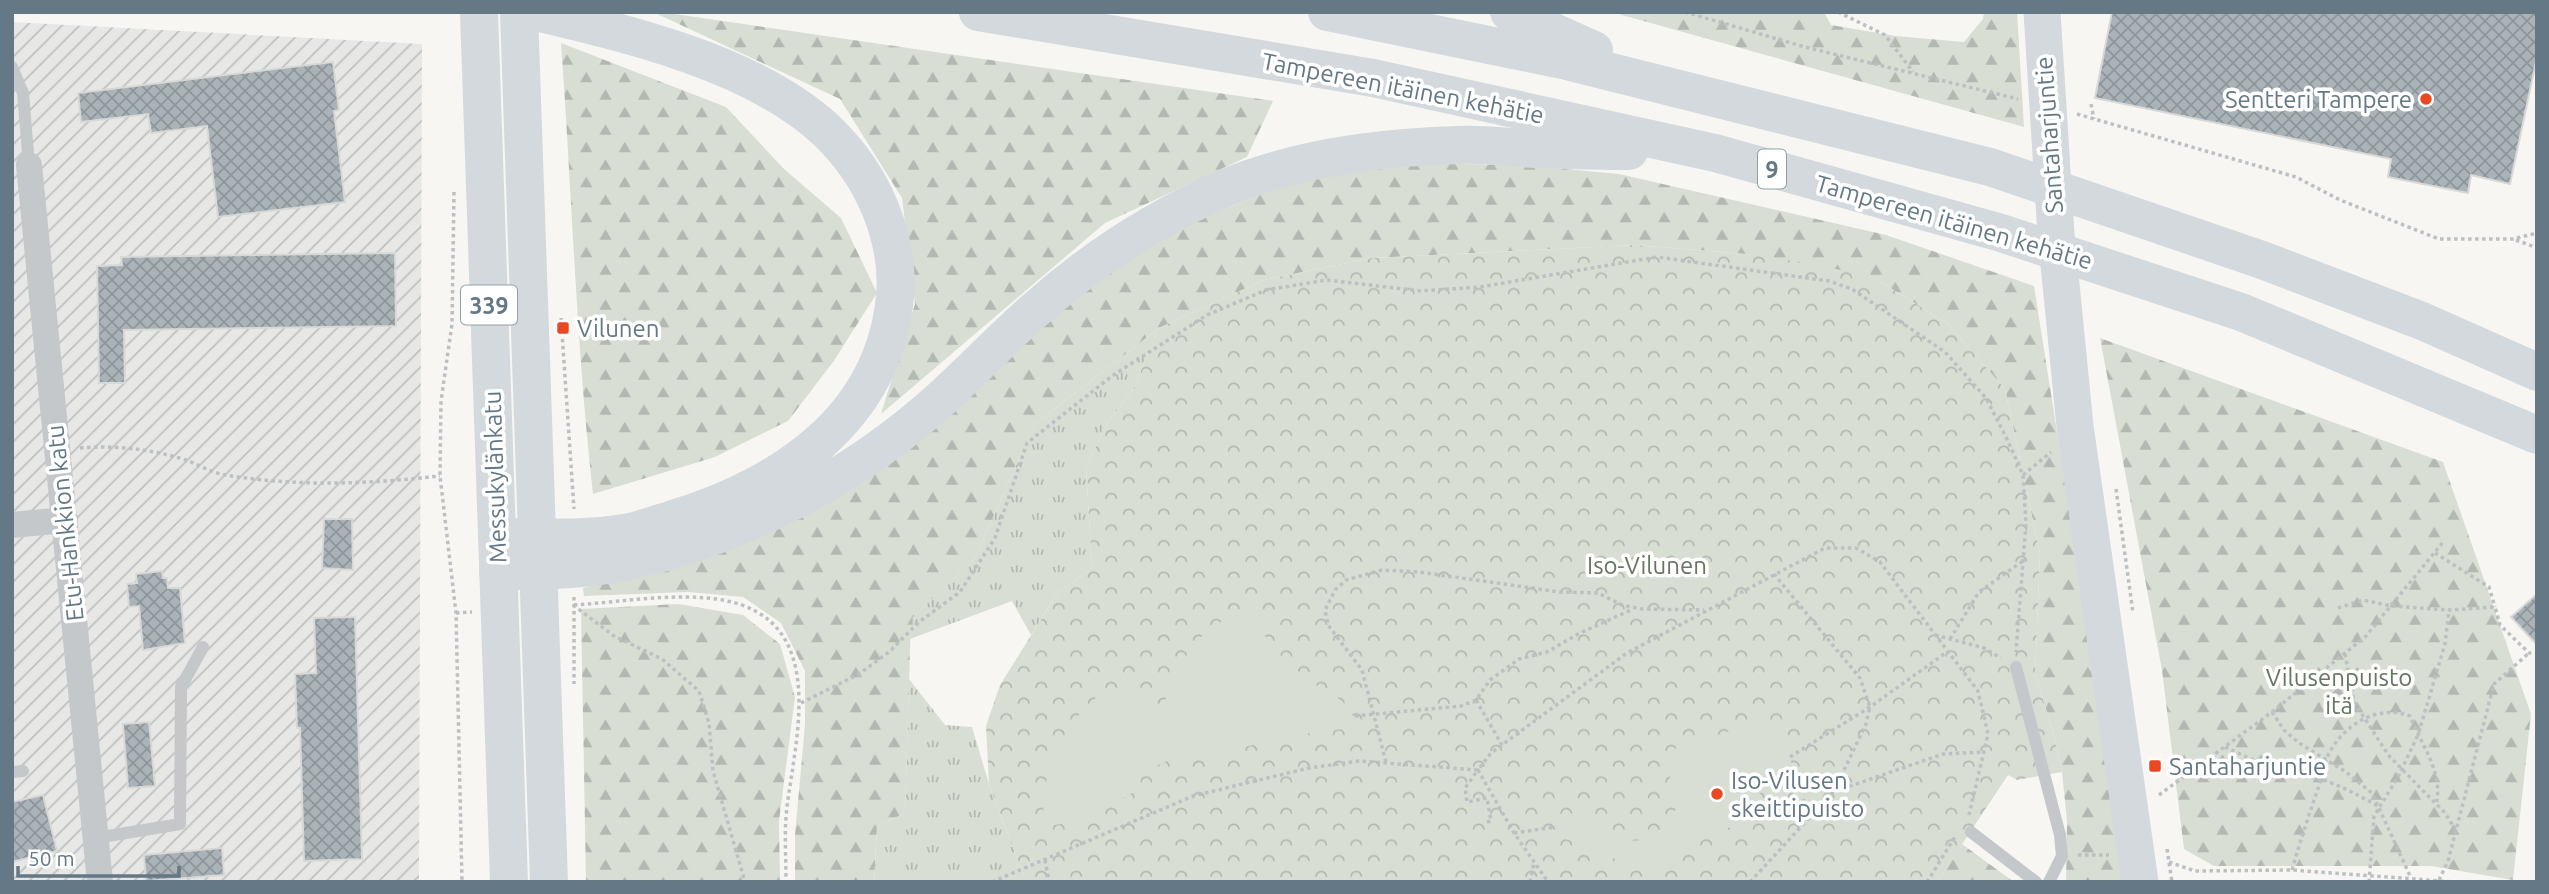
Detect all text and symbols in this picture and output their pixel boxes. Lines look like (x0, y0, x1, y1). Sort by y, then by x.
street label: Tampereen itäinen kehätie (1260, 47, 1546, 129)
street label: Santaharjuntie (2030, 56, 2068, 214)
place label: Sentteri Tampere (2225, 86, 2412, 113)
marker: Sentteri Tampere (2418, 91, 2434, 107)
road number: 9 (1758, 150, 1786, 188)
street label: Tampereen itäinen kehätie (1813, 170, 2095, 274)
road number: 339 (461, 286, 517, 324)
place label: Vilunen (577, 315, 660, 342)
marker: Vilunen (555, 320, 571, 336)
street label: Messukylänkatu (479, 390, 511, 564)
street label: Etu-Hankkion katu (41, 424, 89, 622)
park label: Iso-Vilunen (1587, 552, 1707, 579)
park label: Vilusenpuisto itä (2266, 664, 2412, 719)
place label: Santaharjuntie (2169, 753, 2326, 780)
marker: Santaharjuntie (2147, 758, 2163, 774)
place label: Iso-Vilusen skeittipuisto (1731, 767, 1864, 822)
marker: Iso-Vilusen skeittipuisto (1709, 786, 1725, 802)
scale bar (18, 834, 178, 878)
text: 50 m (28, 846, 75, 870)

